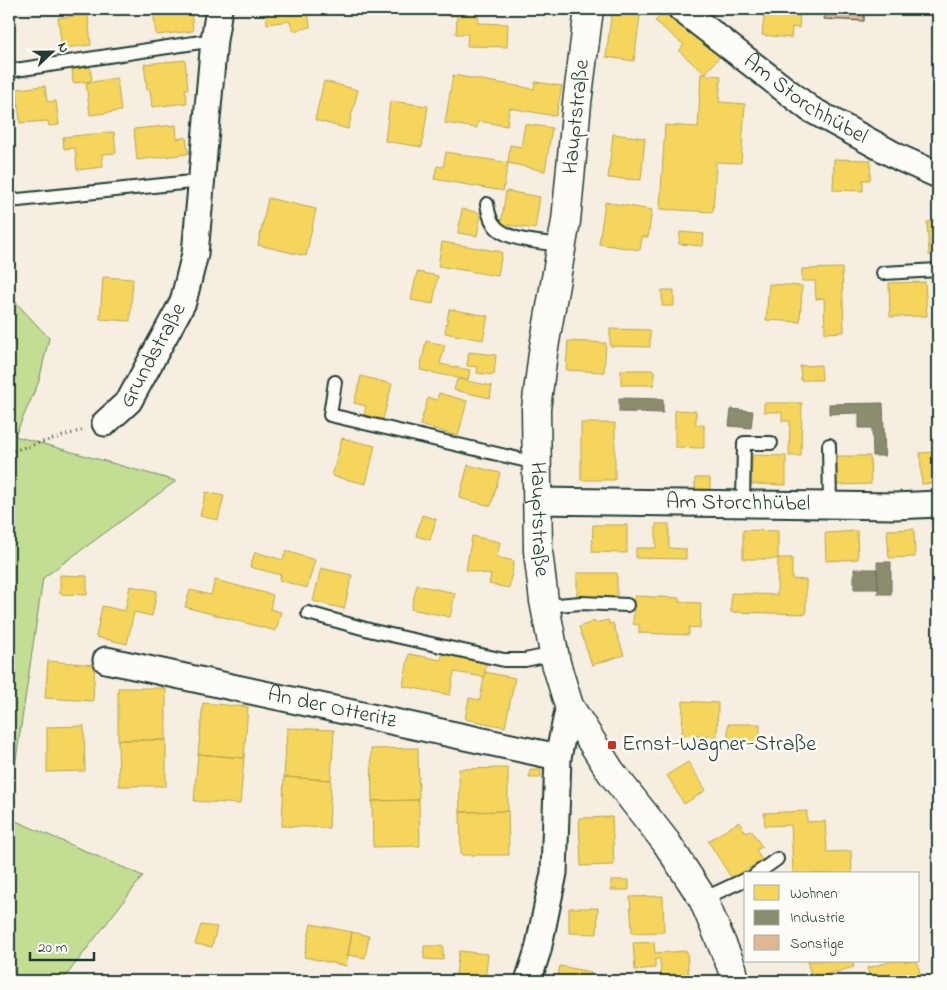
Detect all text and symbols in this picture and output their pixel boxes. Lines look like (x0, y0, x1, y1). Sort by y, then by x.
north arrow (28, 28, 78, 78)
text: N (51, 39, 74, 56)
street label: Am Storchhübel (736, 46, 873, 153)
street label: Hauptstraße (555, 58, 599, 176)
street label: Grundstraße (112, 298, 195, 414)
street label: Hauptstraße (521, 461, 557, 579)
street label: Am Storchhübel (666, 487, 810, 521)
street label: An der Otteritz (264, 679, 400, 738)
place label: Ernst-Wagner-Straße (622, 729, 816, 762)
marker: Ernst-Wagner-Straße (606, 739, 618, 751)
legend (744, 872, 920, 962)
text: Wohnen (790, 883, 838, 905)
text: Industrie (790, 907, 845, 929)
scale bar (30, 930, 94, 962)
text: Sonstige (790, 933, 844, 956)
text: 20 m (38, 937, 68, 959)

